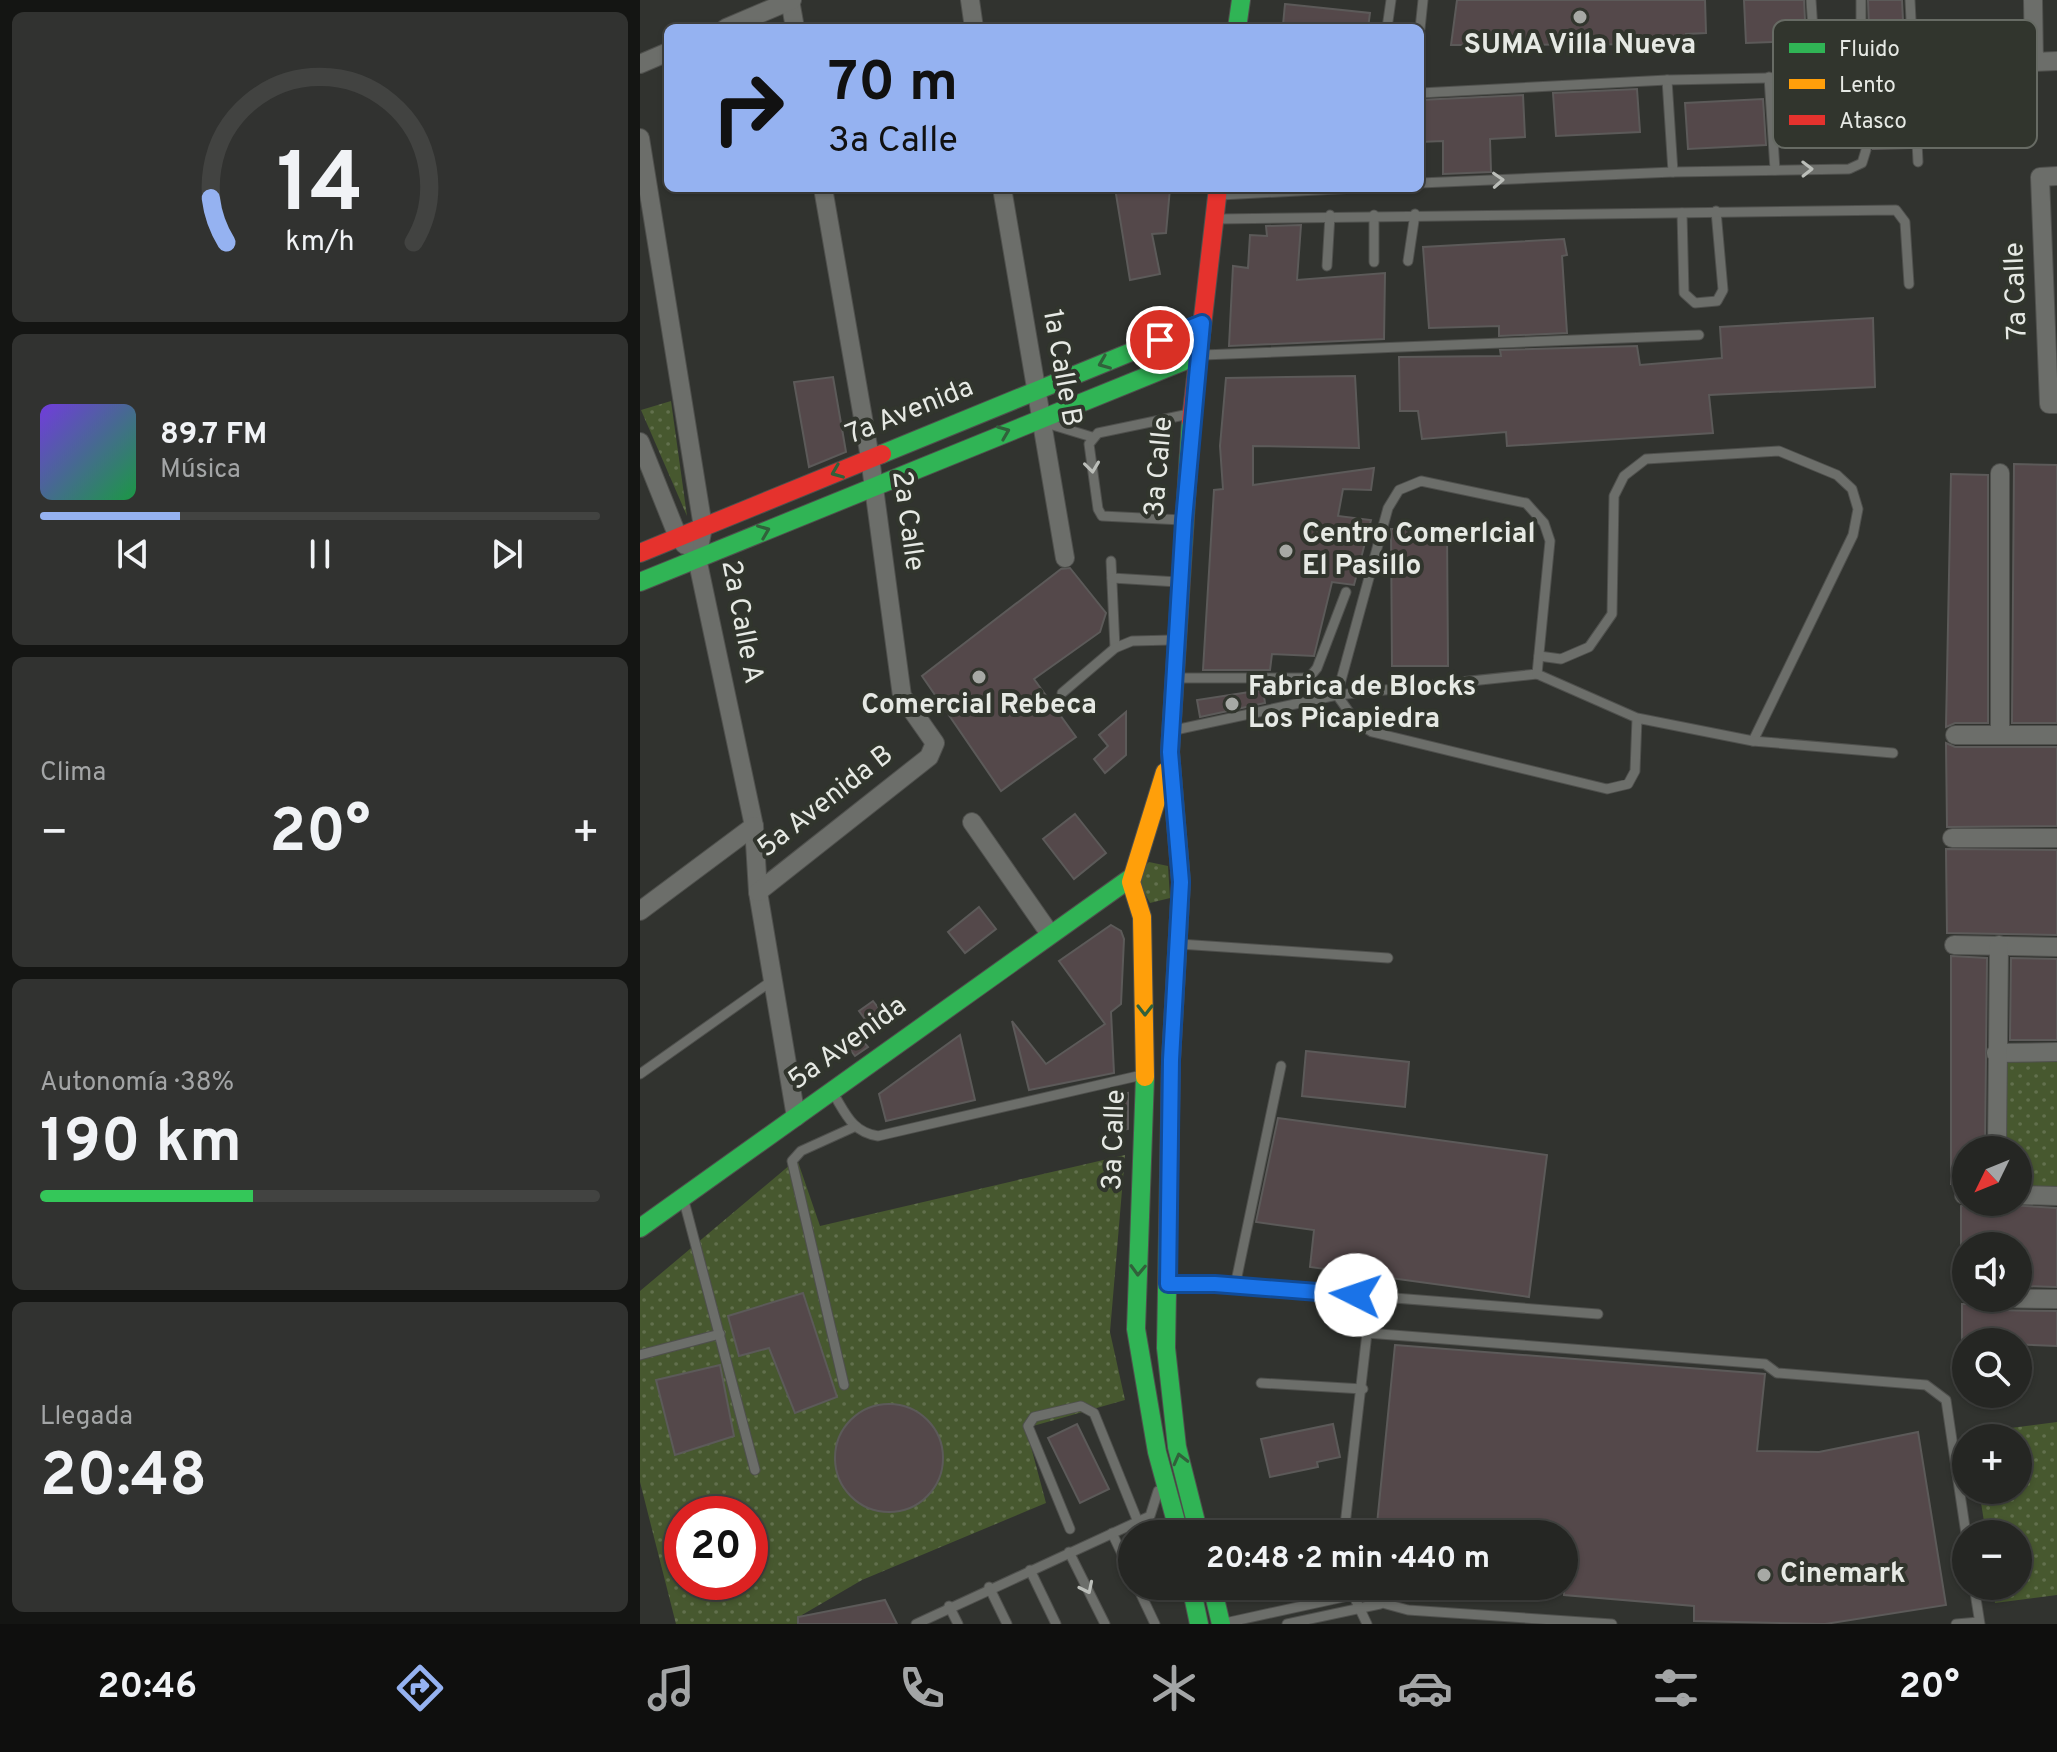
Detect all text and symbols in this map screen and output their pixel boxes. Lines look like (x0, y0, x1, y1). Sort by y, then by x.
marker: SUMA Villa Nueva (1571, 8, 1589, 26)
legend (1773, 20, 2037, 148)
place label: SUMA Villa Nueva (1464, 28, 1696, 64)
text: Fluido (1839, 37, 1900, 64)
text: 70 m (828, 50, 958, 120)
icon: right (696, 56, 800, 160)
text: Lento (1839, 73, 1896, 100)
text: Atasco (1839, 109, 1907, 136)
text: 3a Calle (828, 119, 958, 165)
text: 14 (277, 136, 363, 241)
one-way arrow (1801, 160, 1814, 178)
one-way arrow (1492, 171, 1505, 188)
text: km/h (285, 225, 355, 261)
street label: 7a Calle (1997, 242, 2037, 340)
pin (1126, 306, 1194, 374)
street label: 1a Calle B (1033, 307, 1089, 429)
icon: arrive (1138, 318, 1182, 362)
one-way arrow (1098, 353, 1112, 370)
street label: 7a Avenida (841, 370, 979, 454)
street label: 3a Calle (1138, 415, 1182, 519)
text: 89.7 FM (160, 417, 267, 454)
one-way arrow (996, 425, 1010, 442)
text: Música (160, 454, 241, 487)
one-way arrow (1084, 461, 1101, 474)
one-way arrow (831, 462, 845, 479)
street label: 2a Calle (882, 468, 932, 574)
place label: Centro Comerlcial El Pasillo (1302, 517, 1536, 585)
one-way arrow (756, 524, 770, 541)
icon: previous (111, 532, 155, 576)
icon: pause (298, 532, 342, 576)
icon: next (485, 532, 529, 576)
marker: Centro Comerlcial El Pasillo (1277, 542, 1295, 560)
street label: 2a Calle A (711, 557, 771, 687)
marker: Comercial Rebeca (970, 668, 988, 686)
place label: Fabrica de Blocks Los Picapiedra (1248, 670, 1476, 738)
place label: Comercial Rebeca (861, 688, 1097, 724)
marker: Fabrica de Blocks Los Picapiedra (1223, 695, 1241, 713)
street label: 5a Avenida B (751, 738, 901, 866)
text: Clima (40, 757, 106, 790)
text: 20° (269, 797, 371, 873)
text: − (40, 807, 68, 863)
text: + (572, 807, 600, 863)
street label: 5a Avenida (782, 989, 914, 1099)
one-way arrow (1136, 1004, 1154, 1017)
text: Autonomía · 38% (40, 1067, 234, 1100)
street label: 3a Calle (1095, 1089, 1135, 1191)
text: 190 km (40, 1107, 242, 1183)
north arrow (1952, 1136, 2032, 1216)
map controls (1952, 1136, 2032, 1600)
button: sound (1952, 1232, 2032, 1312)
position arrow (1314, 1253, 1398, 1337)
one-way arrow (1129, 1264, 1147, 1277)
button: search (1952, 1328, 2032, 1408)
text: Llegada (40, 1401, 133, 1434)
button: + (1952, 1424, 2032, 1504)
text: 20:48 (40, 1441, 207, 1517)
one-way arrow (1172, 1452, 1189, 1466)
speed limit sign: 20 (664, 1496, 768, 1600)
button: − (1952, 1520, 2032, 1600)
text: 20:48 · 2 min · 440 m (1206, 1541, 1490, 1578)
place label: Cinemark (1780, 1557, 1906, 1593)
marker: Cinemark (1755, 1566, 1773, 1584)
one-way arrow (1077, 1579, 1093, 1594)
icon: directions (392, 1660, 448, 1716)
icon: music (643, 1660, 699, 1716)
icon: phone (894, 1660, 950, 1716)
icon: climate (1146, 1660, 1202, 1716)
icon: car (1397, 1660, 1453, 1716)
icon: filters (1648, 1660, 1704, 1716)
text: 20:46 (98, 1665, 197, 1711)
text: 20° (1899, 1665, 1959, 1711)

